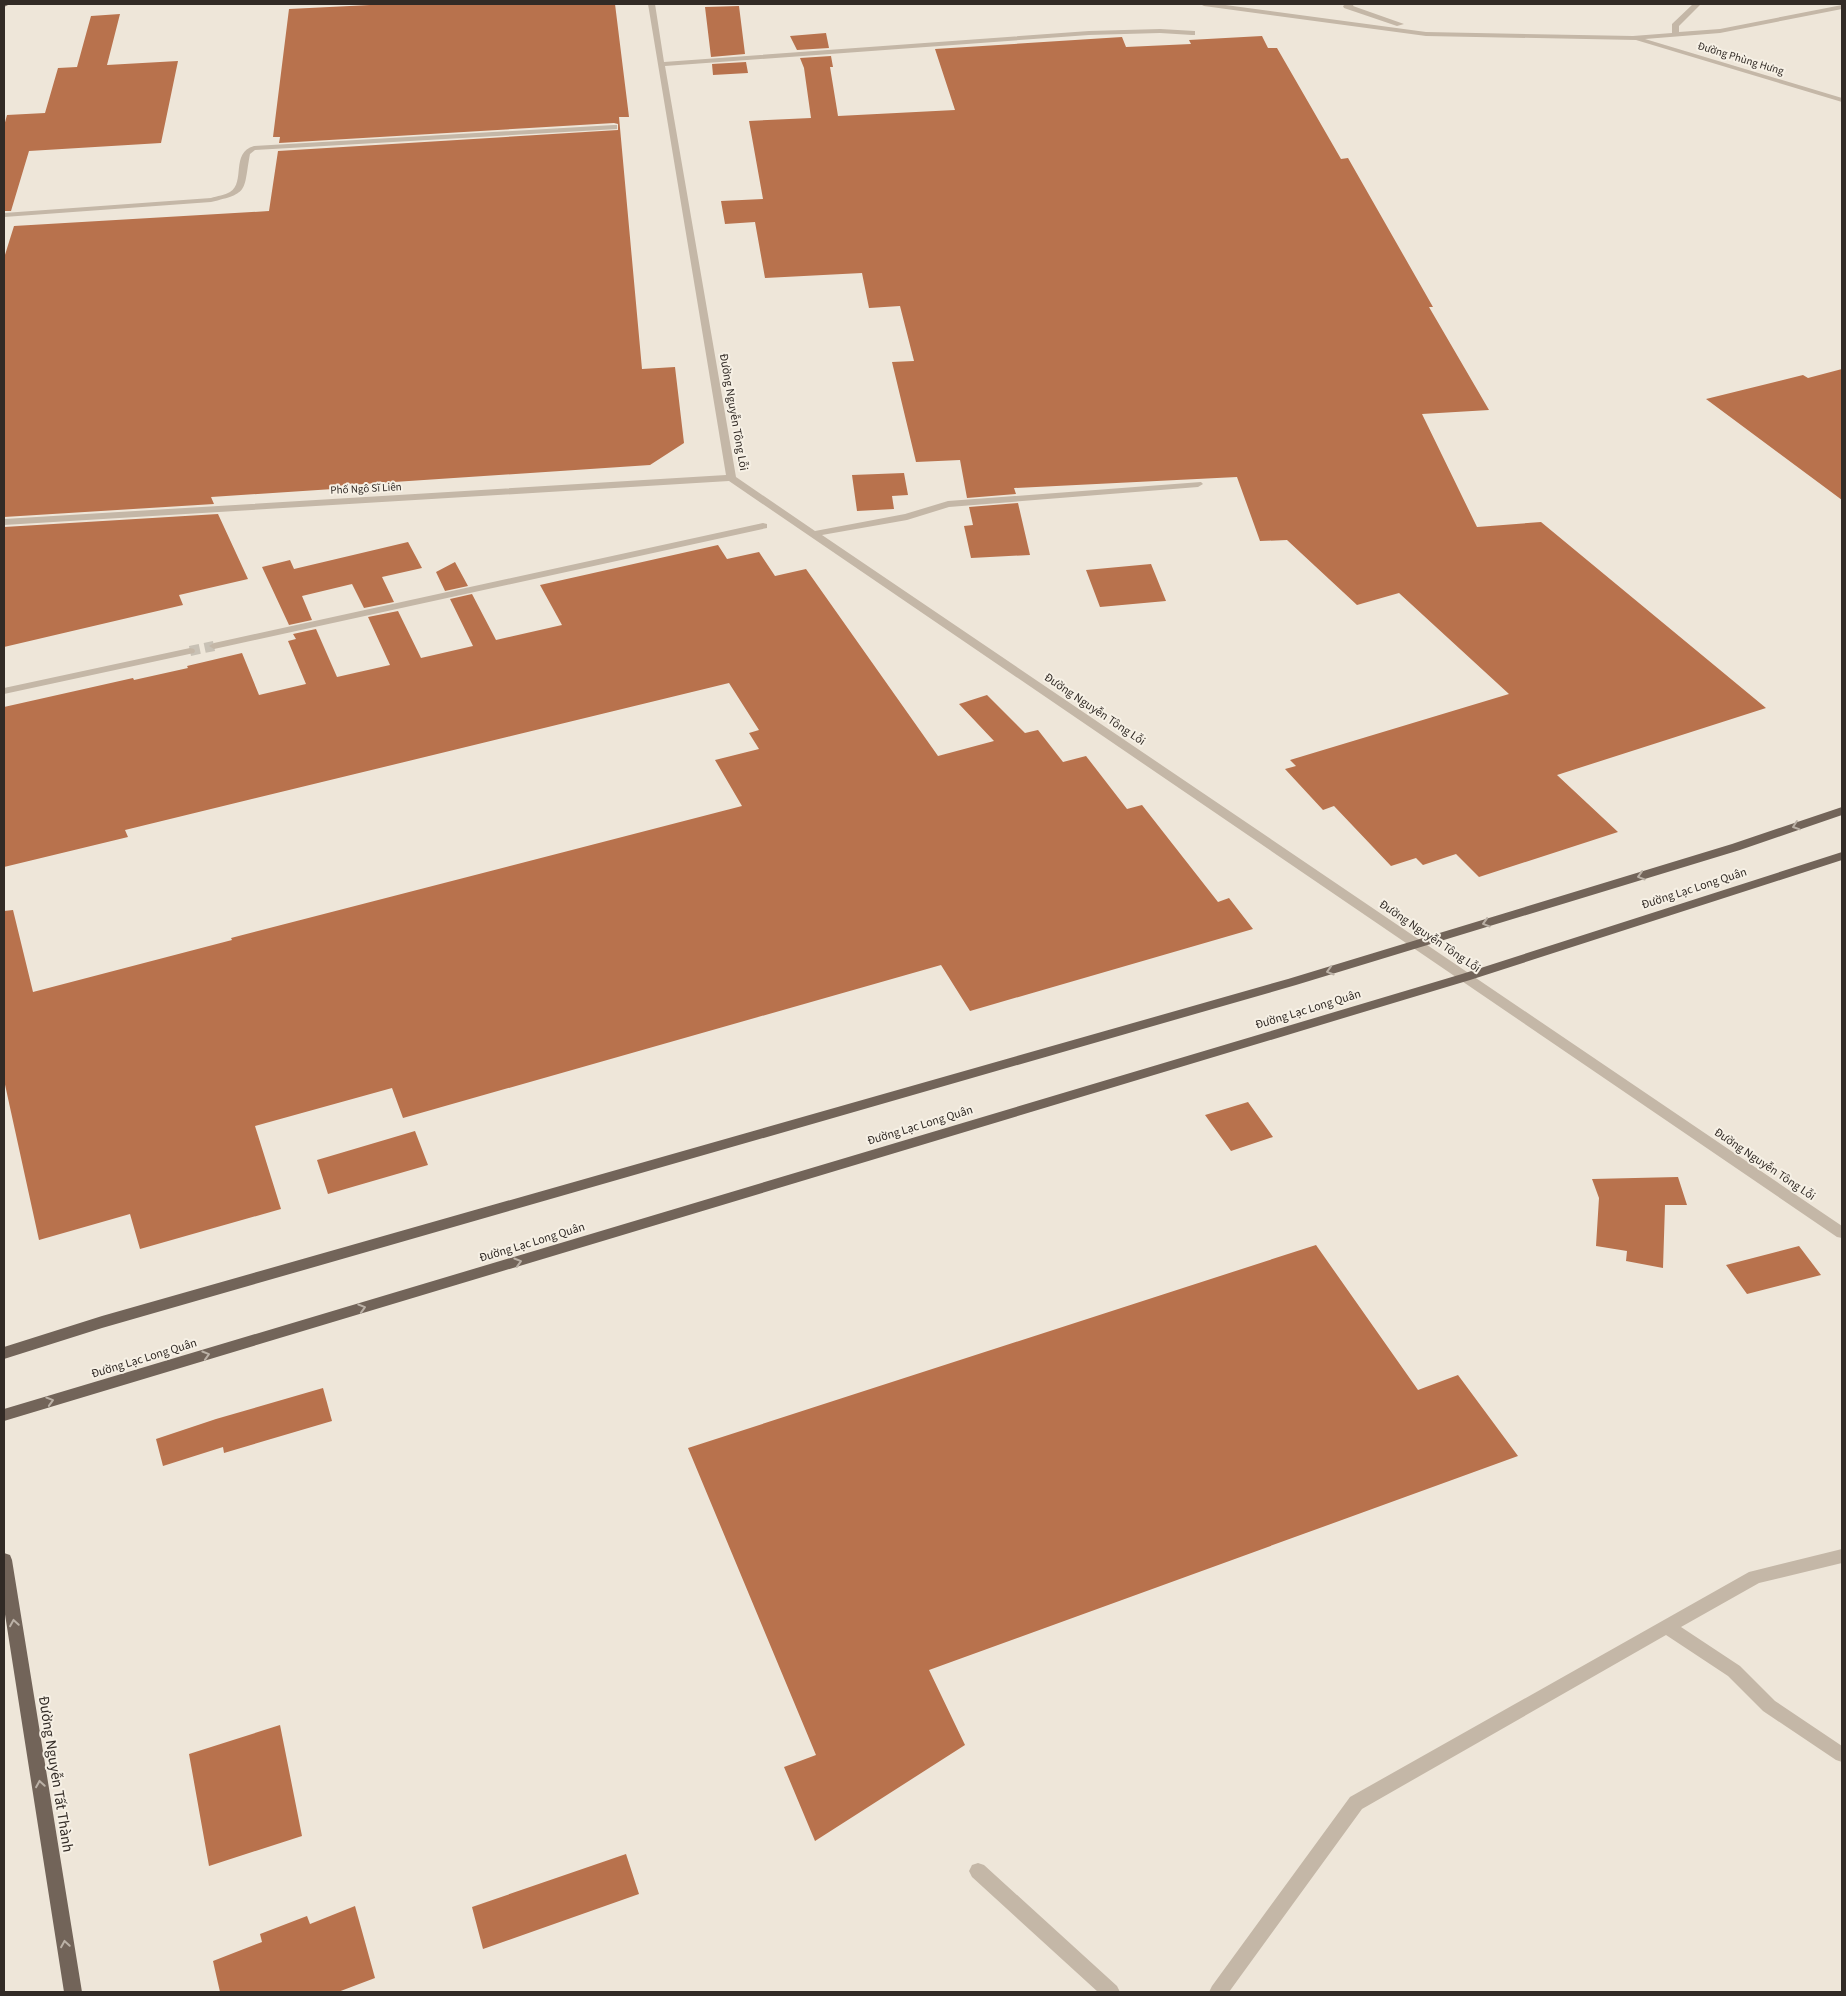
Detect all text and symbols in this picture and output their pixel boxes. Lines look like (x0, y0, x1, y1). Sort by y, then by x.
street label: Đường Phùng Hưng (1696, 38, 1786, 79)
street label: Đường Nguyễn Tông Lỗi (715, 352, 752, 472)
street label: Phố Ngô Sĩ Liên (330, 479, 402, 498)
street label: Đường Nguyễn Tông Lỗi (1041, 669, 1149, 750)
one-way arrow (1792, 820, 1801, 830)
street label: Đường Lạc Long Quân (1639, 863, 1749, 914)
one-way arrow (1638, 870, 1646, 880)
street label: Đường Nguyễn Tông Lỗi (1376, 896, 1484, 977)
one-way arrow (1482, 918, 1490, 928)
one-way arrow (1327, 965, 1335, 975)
street label: Đường Lạc Long Quân (1253, 985, 1363, 1034)
street label: Đường Lạc Long Quân (865, 1101, 975, 1150)
street label: Đường Nguyễn Tông Lỗi (1711, 1124, 1819, 1205)
street label: Đường Lạc Long Quân (477, 1218, 587, 1267)
one-way arrow (513, 1257, 521, 1267)
one-way arrow (357, 1304, 366, 1314)
street label: Đường Lạc Long Quân (89, 1334, 199, 1383)
one-way arrow (202, 1351, 210, 1361)
one-way arrow (46, 1397, 54, 1407)
one-way arrow (9, 1619, 19, 1628)
street label: Đường Nguyễn Tất Thành (33, 1694, 78, 1854)
one-way arrow (35, 1779, 45, 1788)
one-way arrow (61, 1940, 71, 1948)

